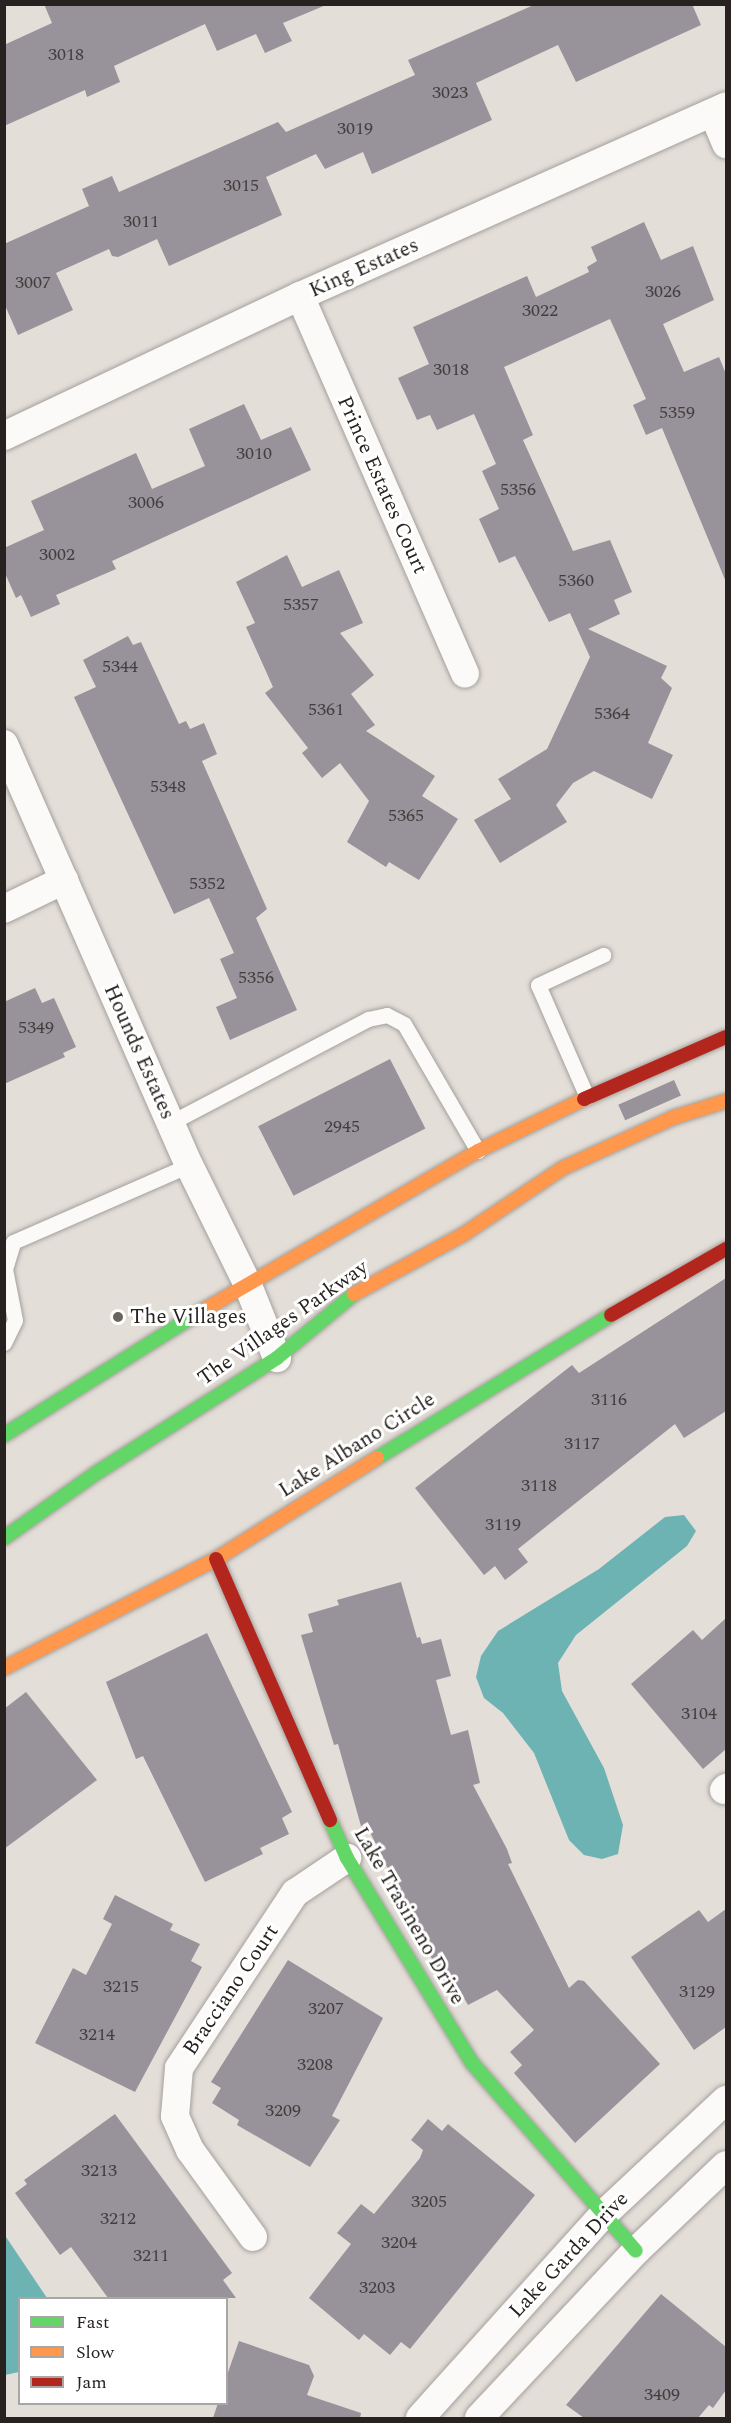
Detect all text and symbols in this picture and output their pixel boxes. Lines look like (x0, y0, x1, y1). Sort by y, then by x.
house number: 3018 (48, 44, 84, 66)
house number: 3023 (432, 82, 468, 104)
house number: 3019 (337, 118, 373, 140)
house number: 3015 (223, 175, 259, 197)
house number: 3011 (123, 211, 159, 233)
street label: King Estates (305, 233, 423, 303)
house number: 3007 (15, 272, 51, 294)
house number: 3026 (645, 281, 681, 303)
house number: 3022 (522, 300, 558, 322)
house number: 3018 (433, 359, 469, 381)
street label: Prince Estates Court (331, 392, 433, 578)
house number: 5359 (659, 402, 695, 424)
house number: 3010 (236, 443, 272, 465)
house number: 5356 (500, 479, 536, 501)
house number: 3006 (128, 492, 164, 514)
house number: 3002 (39, 544, 75, 566)
house number: 5360 (558, 570, 594, 592)
house number: 5357 (283, 594, 319, 616)
house number: 5344 (102, 656, 138, 678)
house number: 5361 (308, 699, 344, 721)
house number: 5364 (594, 703, 630, 725)
house number: 5348 (150, 776, 186, 798)
house number: 5365 (388, 805, 424, 827)
house number: 5352 (189, 873, 225, 895)
house number: 5356 (238, 967, 274, 989)
street label: Hounds Estates (98, 980, 180, 1124)
house number: 5349 (18, 1017, 54, 1039)
house number: 2945 (324, 1116, 360, 1138)
street label: The Villages Parkway (193, 1255, 373, 1391)
place label: The Villages (130, 1304, 247, 1330)
marker: The Villages (111, 1310, 125, 1324)
street label: Lake Albano Circle (274, 1387, 440, 1503)
house number: 3116 (591, 1389, 627, 1411)
house number: 3117 (564, 1433, 600, 1455)
house number: 3118 (521, 1475, 557, 1497)
house number: 3119 (485, 1514, 521, 1536)
house number: 3104 (681, 1703, 717, 1725)
street label: Lake Trasineno Drive (348, 1823, 470, 2009)
street label: Bracciano Court (178, 1920, 284, 2060)
house number: 3215 (103, 1976, 139, 1998)
house number: 3129 (679, 1981, 715, 2003)
house number: 3207 (308, 1998, 344, 2020)
house number: 3214 (79, 2024, 115, 2046)
house number: 3208 (297, 2054, 333, 2076)
house number: 3209 (265, 2100, 301, 2122)
house number: 3213 (81, 2160, 117, 2182)
street label: Lake Garda Drive (504, 2187, 634, 2323)
house number: 3205 (411, 2191, 447, 2213)
house number: 3212 (100, 2208, 136, 2230)
house number: 3204 (381, 2232, 417, 2254)
house number: 3211 (133, 2245, 169, 2267)
house number: 3203 (359, 2277, 395, 2299)
legend (18, 2297, 228, 2405)
text: Fast (76, 2309, 109, 2336)
text: Slow (76, 2339, 114, 2366)
text: Jam (76, 2369, 107, 2396)
house number: 3409 (644, 2384, 680, 2406)

